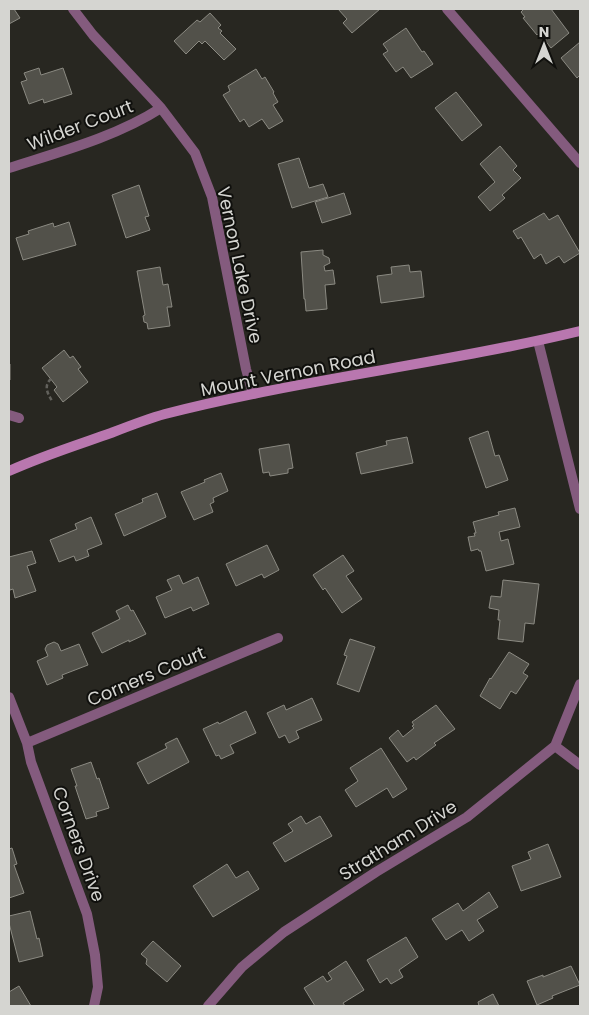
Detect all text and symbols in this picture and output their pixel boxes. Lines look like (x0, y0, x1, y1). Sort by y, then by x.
north arrow (519, 20, 569, 70)
text: N (539, 22, 549, 42)
street label: Wilder Court (23, 93, 137, 157)
street label: Vernon Lake Drive (211, 184, 269, 346)
street label: Mount Vernon Road (198, 344, 378, 402)
street label: Corners Court (83, 640, 209, 712)
street label: Corners Drive (47, 783, 111, 905)
street label: Stratham Drive (334, 794, 462, 886)

